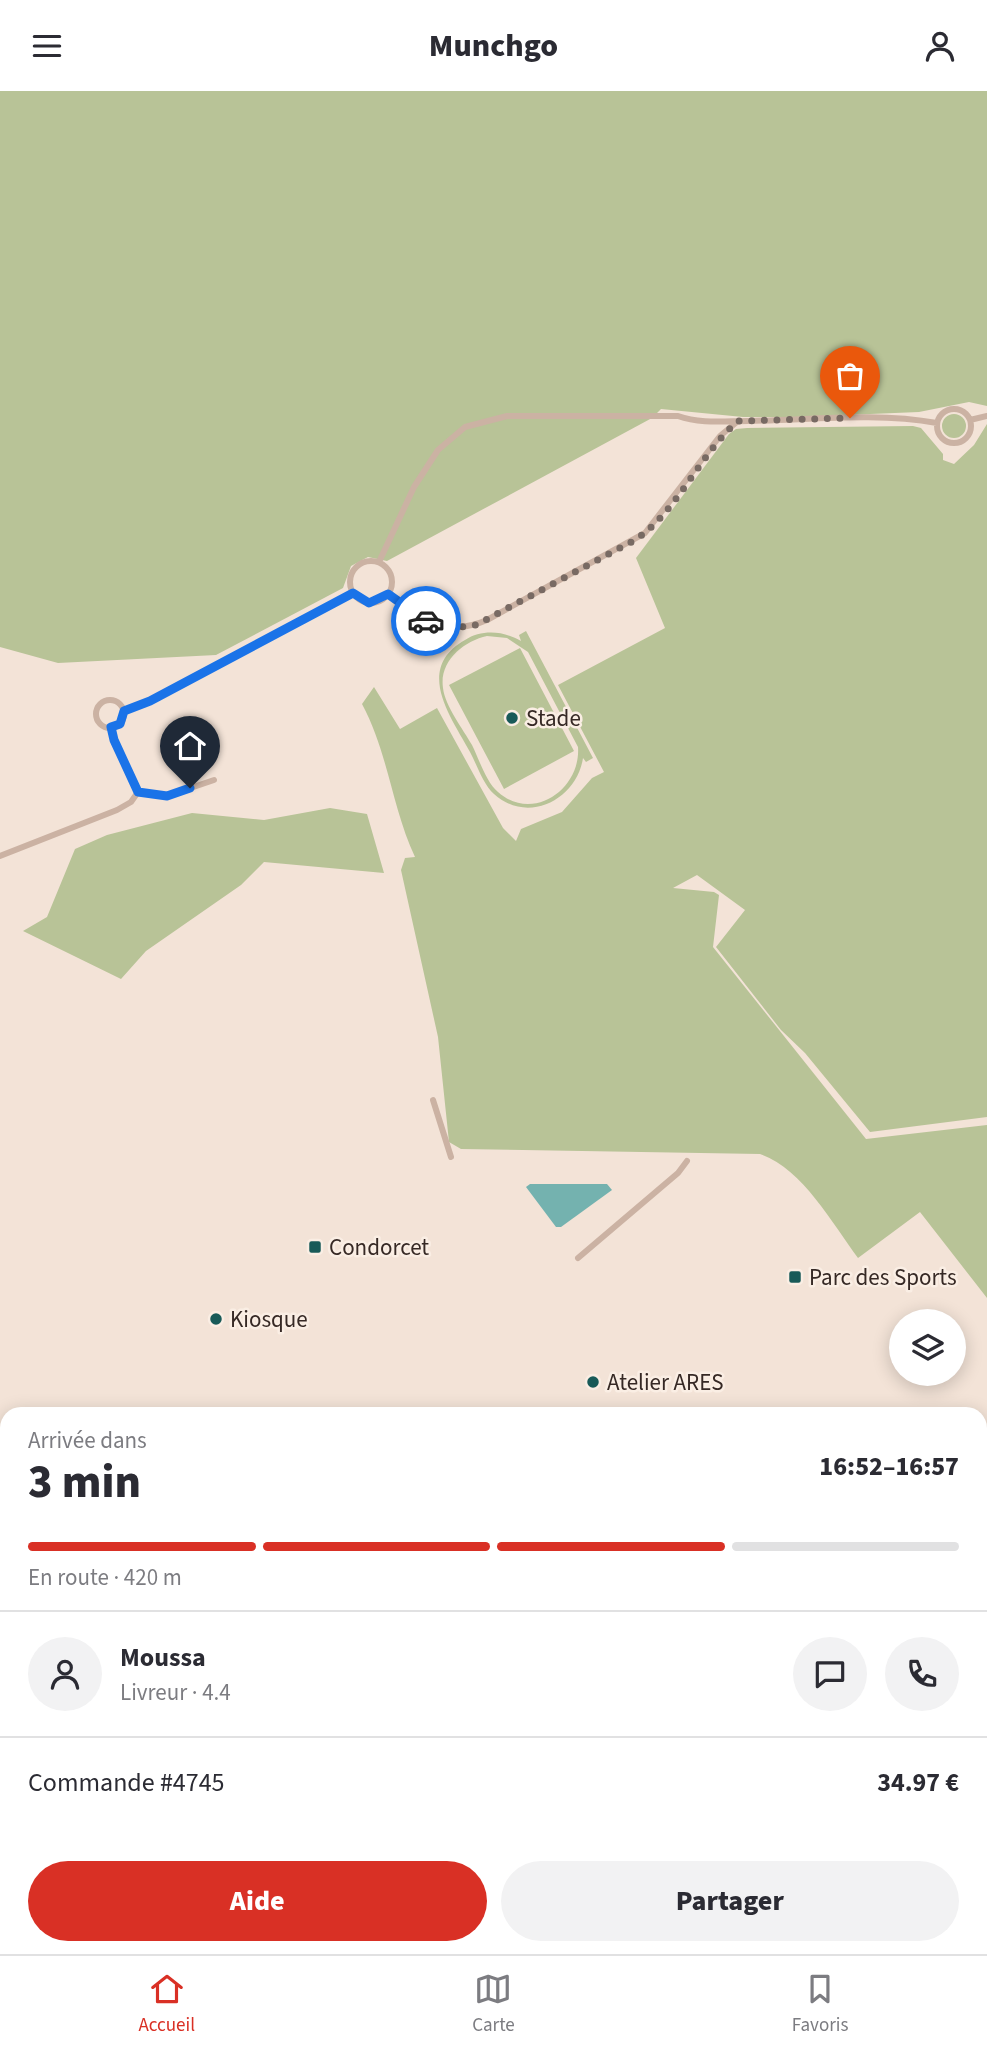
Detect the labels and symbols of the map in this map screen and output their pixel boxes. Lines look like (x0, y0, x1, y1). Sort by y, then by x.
pin (820, 346, 880, 418)
courier (391, 586, 461, 656)
place label: Stade (526, 702, 581, 735)
marker: Stade (504, 710, 520, 726)
pin (160, 716, 220, 788)
place label: Condorcet (329, 1231, 429, 1264)
marker: Condorcet (307, 1239, 323, 1255)
place label: Parc des Sports (809, 1261, 957, 1294)
marker: Parc des Sports (787, 1269, 803, 1285)
place label: Kiosque (230, 1303, 308, 1336)
marker: Kiosque (208, 1311, 224, 1327)
place label: Atelier ARES (607, 1366, 724, 1399)
marker: Atelier ARES (585, 1374, 601, 1390)

